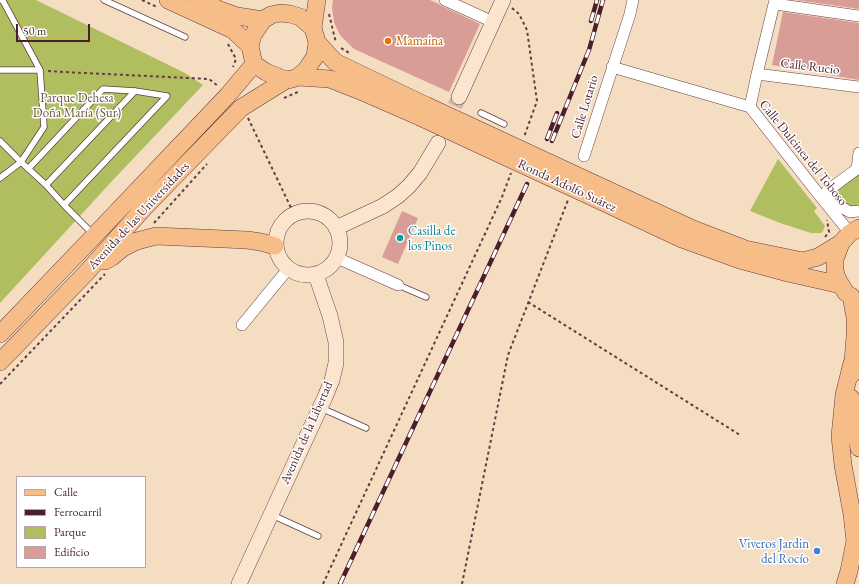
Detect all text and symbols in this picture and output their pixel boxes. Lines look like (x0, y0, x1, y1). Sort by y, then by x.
scale bar (18, 16, 92, 42)
text: 50 m (23, 23, 46, 39)
place label: Mamaina (396, 33, 443, 49)
marker: Mamaina (383, 36, 393, 46)
street label: Calle Rucio (780, 56, 840, 78)
street label: Calle Lotario (568, 73, 602, 141)
park label: Parque Dehesa Doña María (Sur) (33, 90, 121, 121)
street label: Calle Dulcinea del Toboso (756, 97, 850, 209)
street label: Ronda Adolfo Suárez (515, 156, 619, 216)
street label: Avenida de las Universidades (85, 159, 193, 273)
place label: Casilla de los Pinos (408, 223, 455, 254)
marker: Casilla de los Pinos (395, 233, 405, 243)
street label: Avenida de la Libertad (277, 379, 337, 487)
legend (16, 476, 146, 568)
text: Calle (54, 484, 78, 500)
text: Ferrocarril (54, 504, 102, 520)
text: Parque (54, 524, 86, 540)
place label: Viveros Jardin del Rocío (739, 536, 809, 567)
text: Edificio (54, 544, 89, 560)
marker: Viveros Jardin del Rocío (812, 546, 822, 556)

